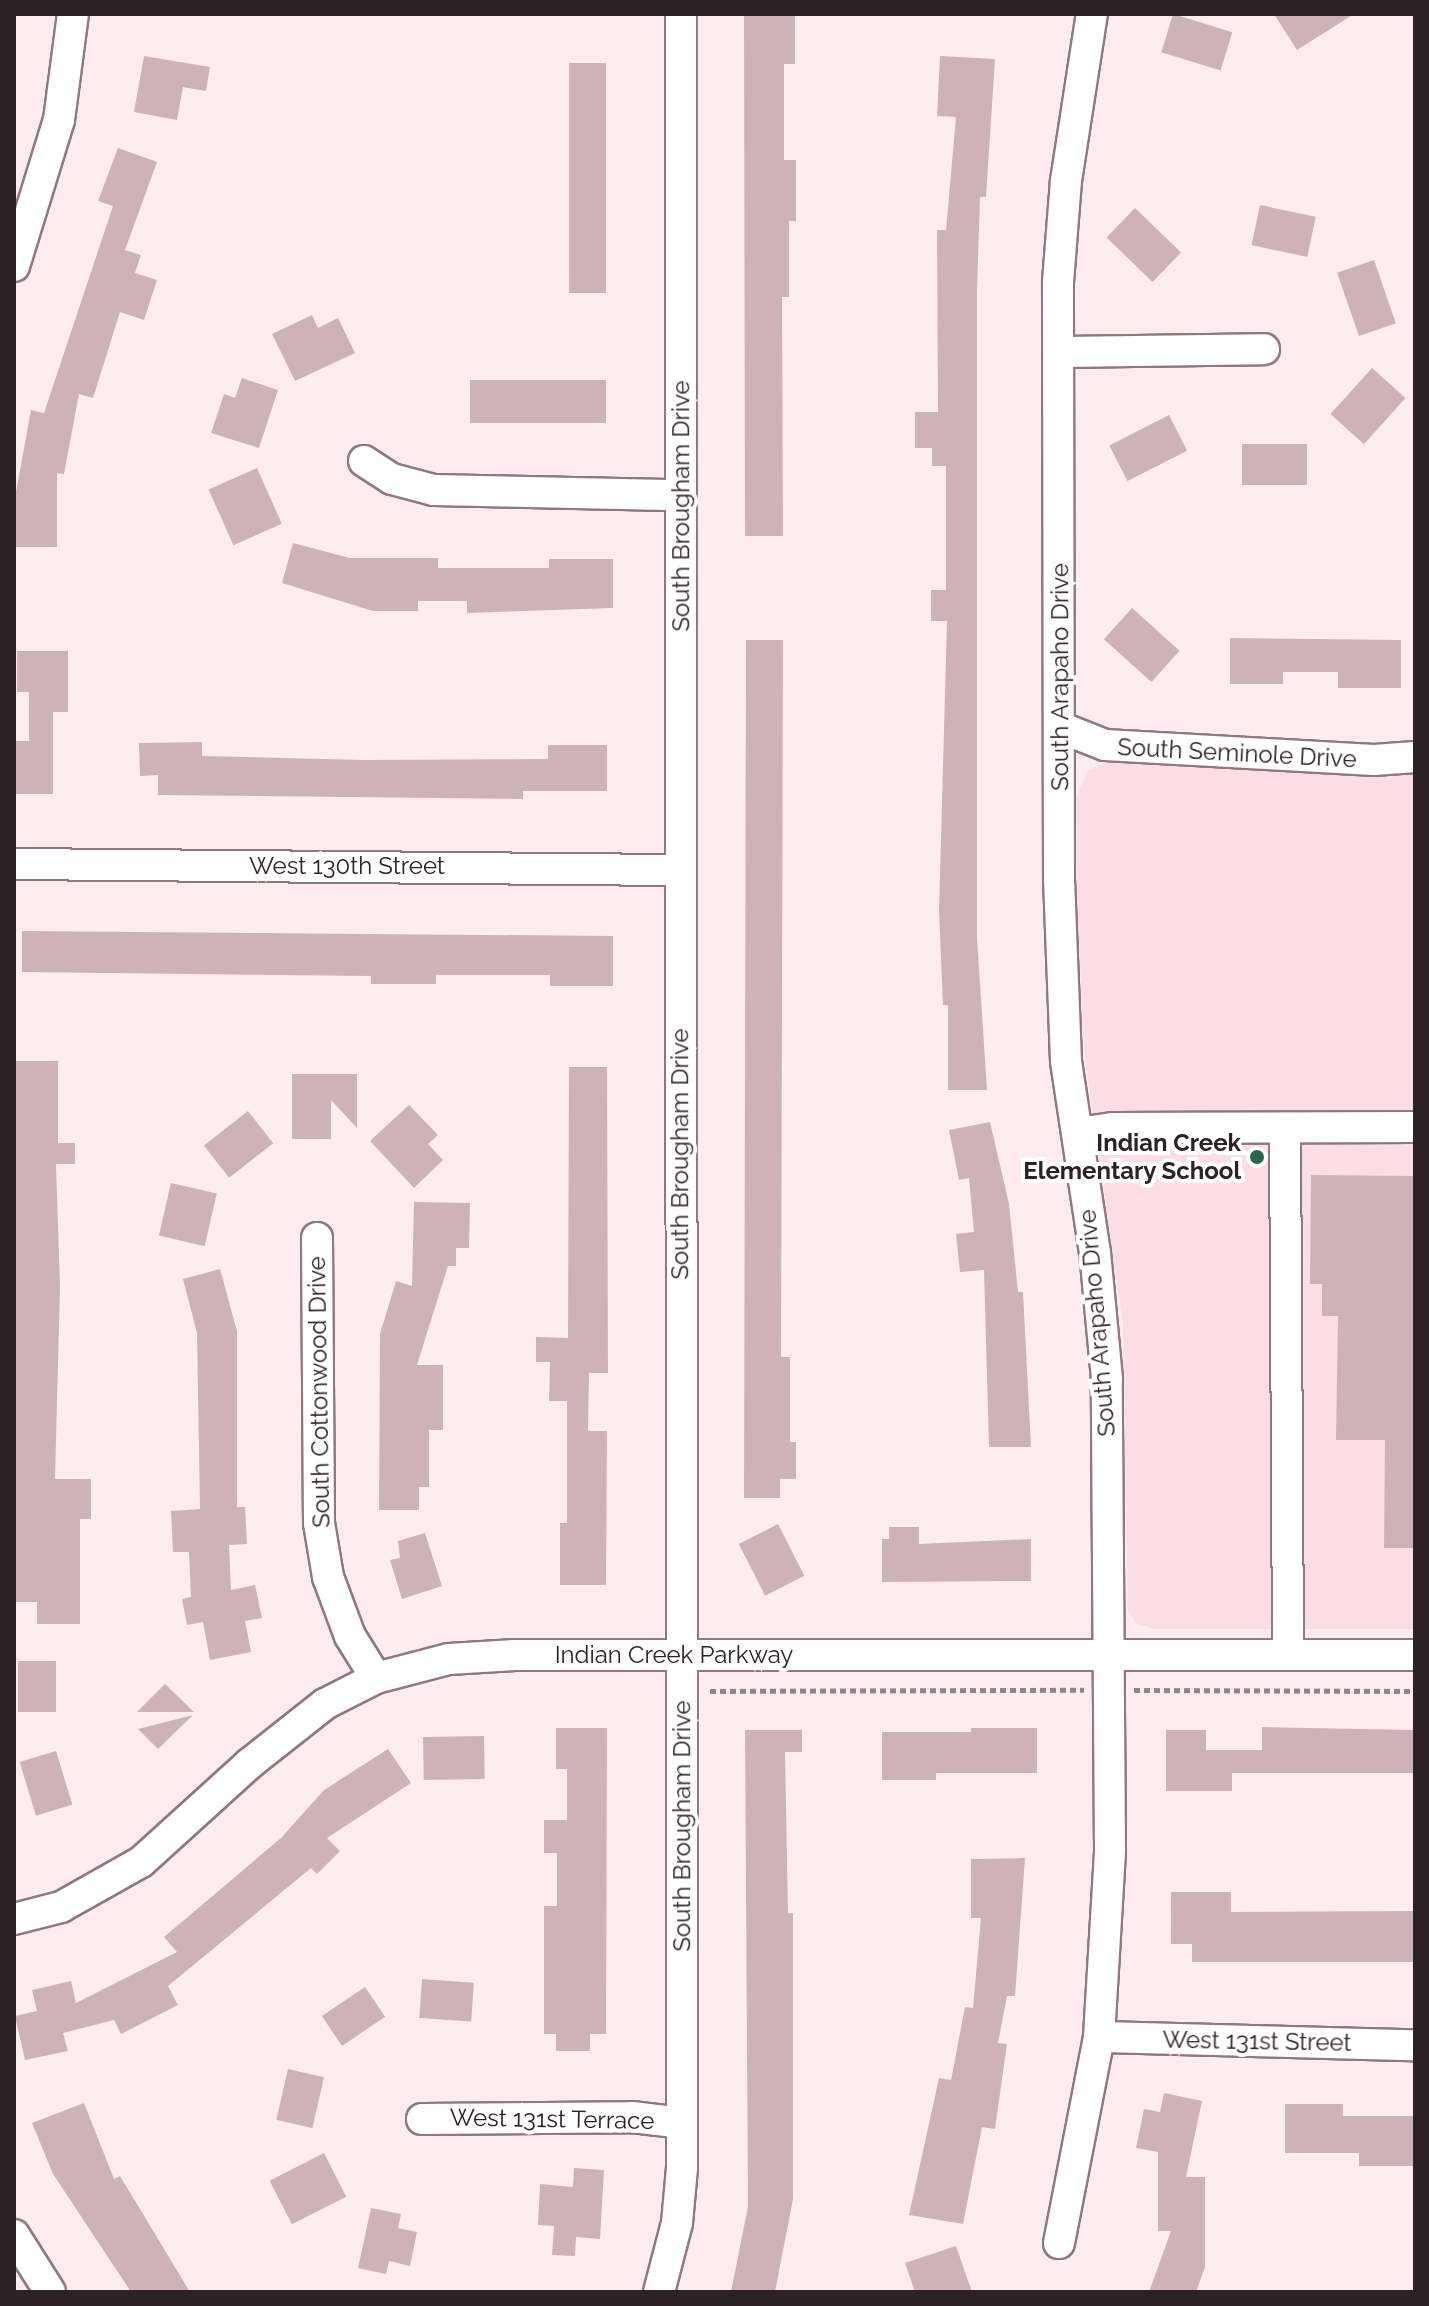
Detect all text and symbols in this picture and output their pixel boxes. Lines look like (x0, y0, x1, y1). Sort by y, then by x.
street label: South Brougham Drive (667, 380, 695, 632)
street label: South Arapaho Drive (1046, 563, 1074, 791)
street label: South Seminole Drive (1117, 732, 1357, 774)
street label: West 130th Street (249, 852, 445, 880)
street label: South Brougham Drive (666, 1028, 694, 1280)
place label: Indian Creek Elementary School (1023, 1129, 1241, 1185)
marker: Indian Creek Elementary School (1248, 1148, 1266, 1166)
street label: South Arapaho Drive (1073, 1208, 1121, 1438)
street label: South Cottonwood Drive (302, 1256, 336, 1528)
street label: Indian Creek Parkway (555, 1641, 793, 1669)
street label: South Brougham Drive (668, 1700, 696, 1952)
street label: West 131st Street (1162, 2025, 1352, 2057)
street label: West 131st Terrace (449, 2103, 655, 2135)

